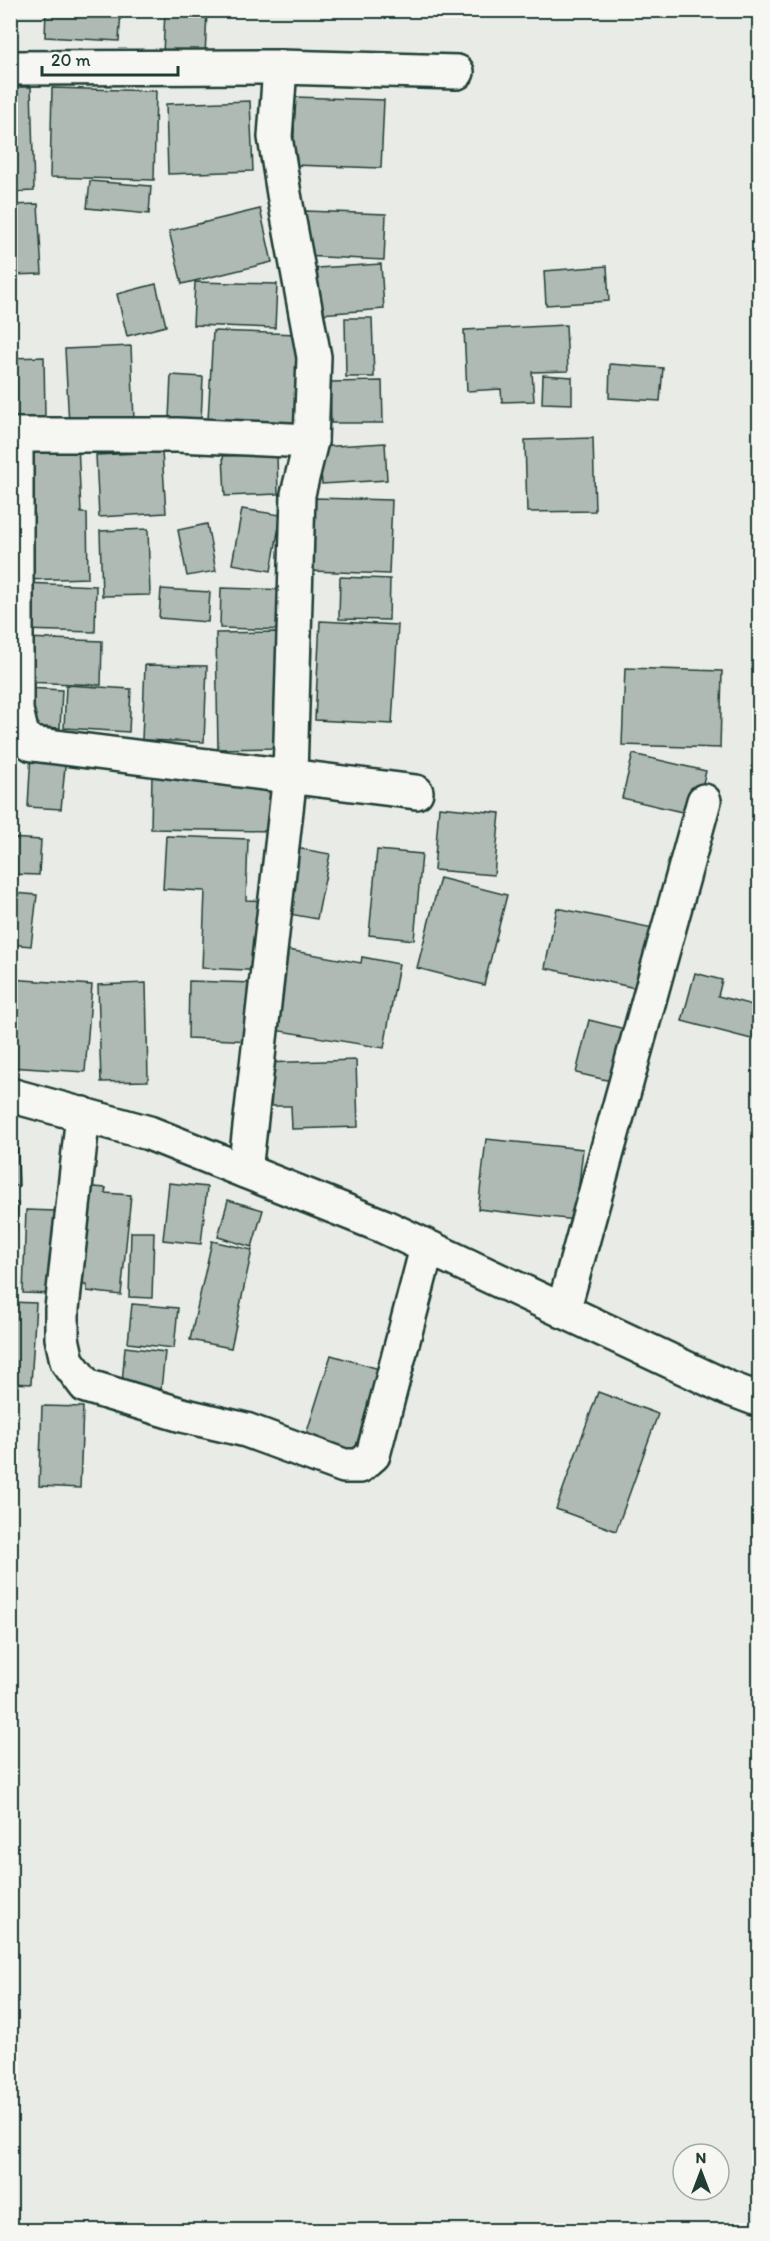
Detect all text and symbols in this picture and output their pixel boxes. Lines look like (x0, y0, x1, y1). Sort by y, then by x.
scale bar (42, 39, 178, 77)
text: 20 m (51, 49, 91, 71)
north arrow (671, 2142, 731, 2202)
text: N (696, 2148, 706, 2167)

